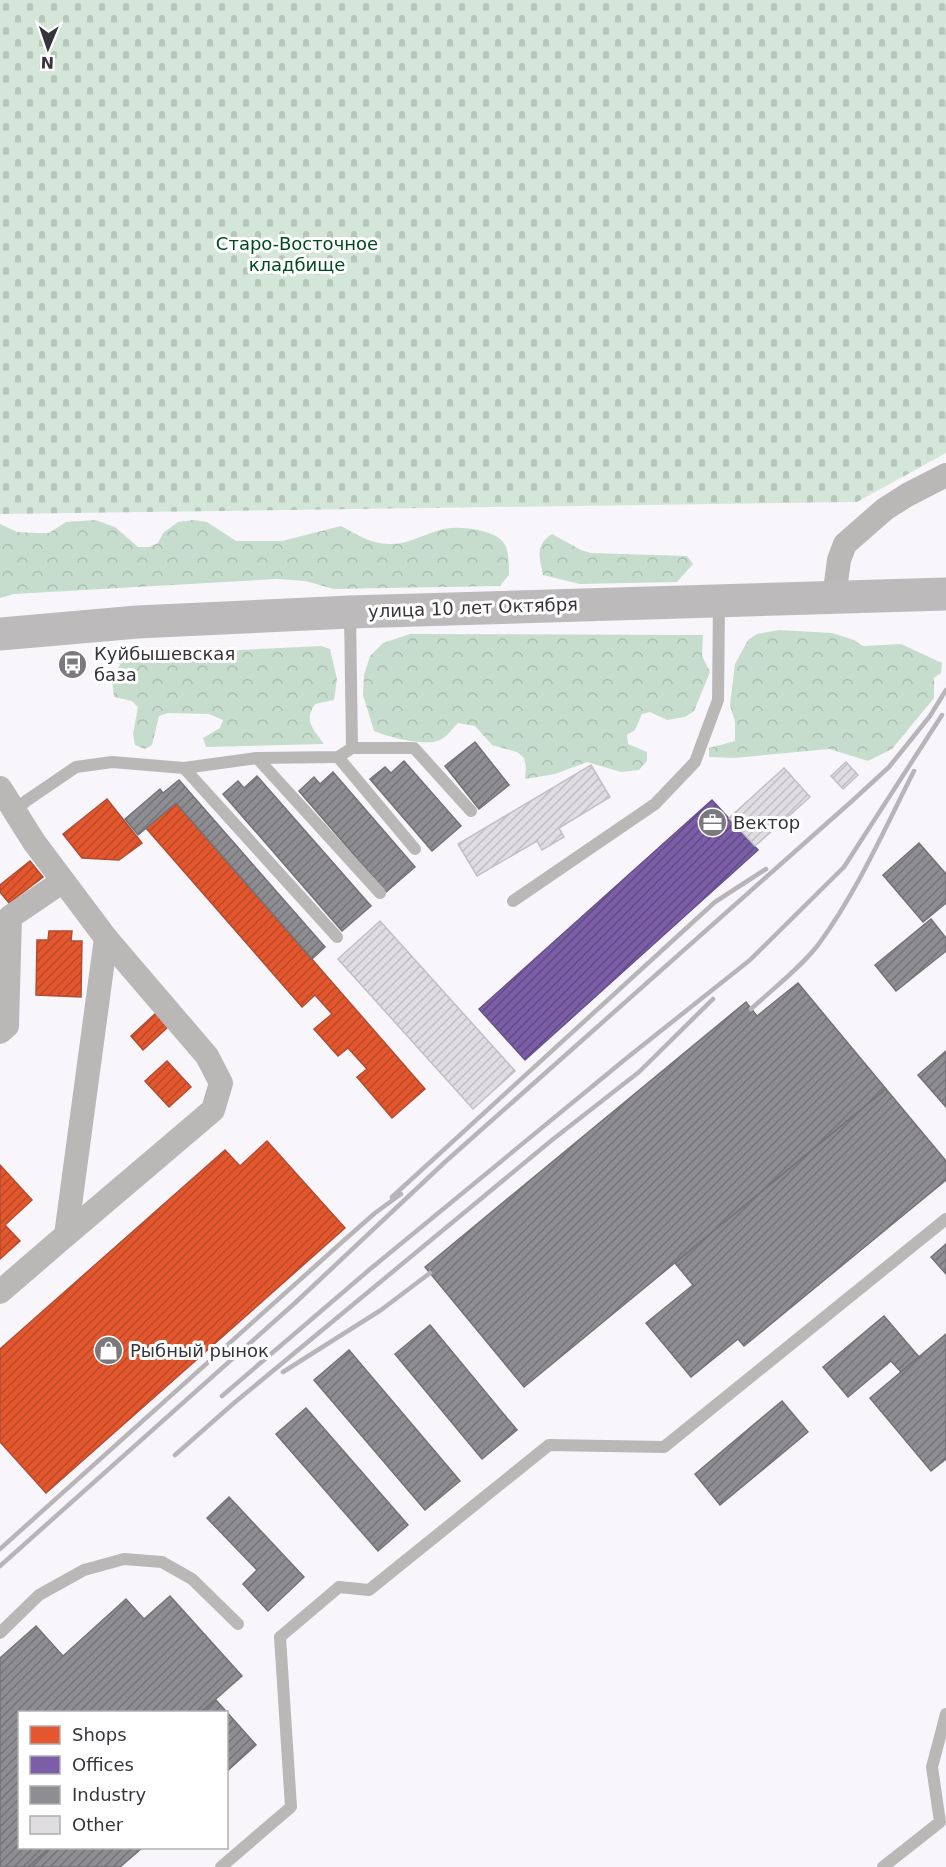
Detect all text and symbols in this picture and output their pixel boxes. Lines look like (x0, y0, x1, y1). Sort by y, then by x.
north arrow (18, 18, 78, 78)
text: N (40, 53, 55, 72)
park label: Старо-Восточное кладбище (216, 233, 378, 275)
street label: улица 10 лет Октября (368, 593, 578, 622)
place label: Куйбышевская база (94, 643, 235, 685)
bus stop icon: Куйбышевская база (57, 648, 89, 680)
office icon: Вектор (696, 807, 728, 839)
place label: Вектор (733, 812, 800, 833)
shop icon: Рыбный рынок (93, 1335, 125, 1367)
place label: Рыбный рынок (130, 1340, 269, 1361)
legend (18, 1711, 228, 1849)
text: Shops (72, 1724, 127, 1745)
text: Offices (72, 1754, 134, 1775)
text: Industry (72, 1784, 146, 1805)
text: Other (72, 1814, 124, 1835)

